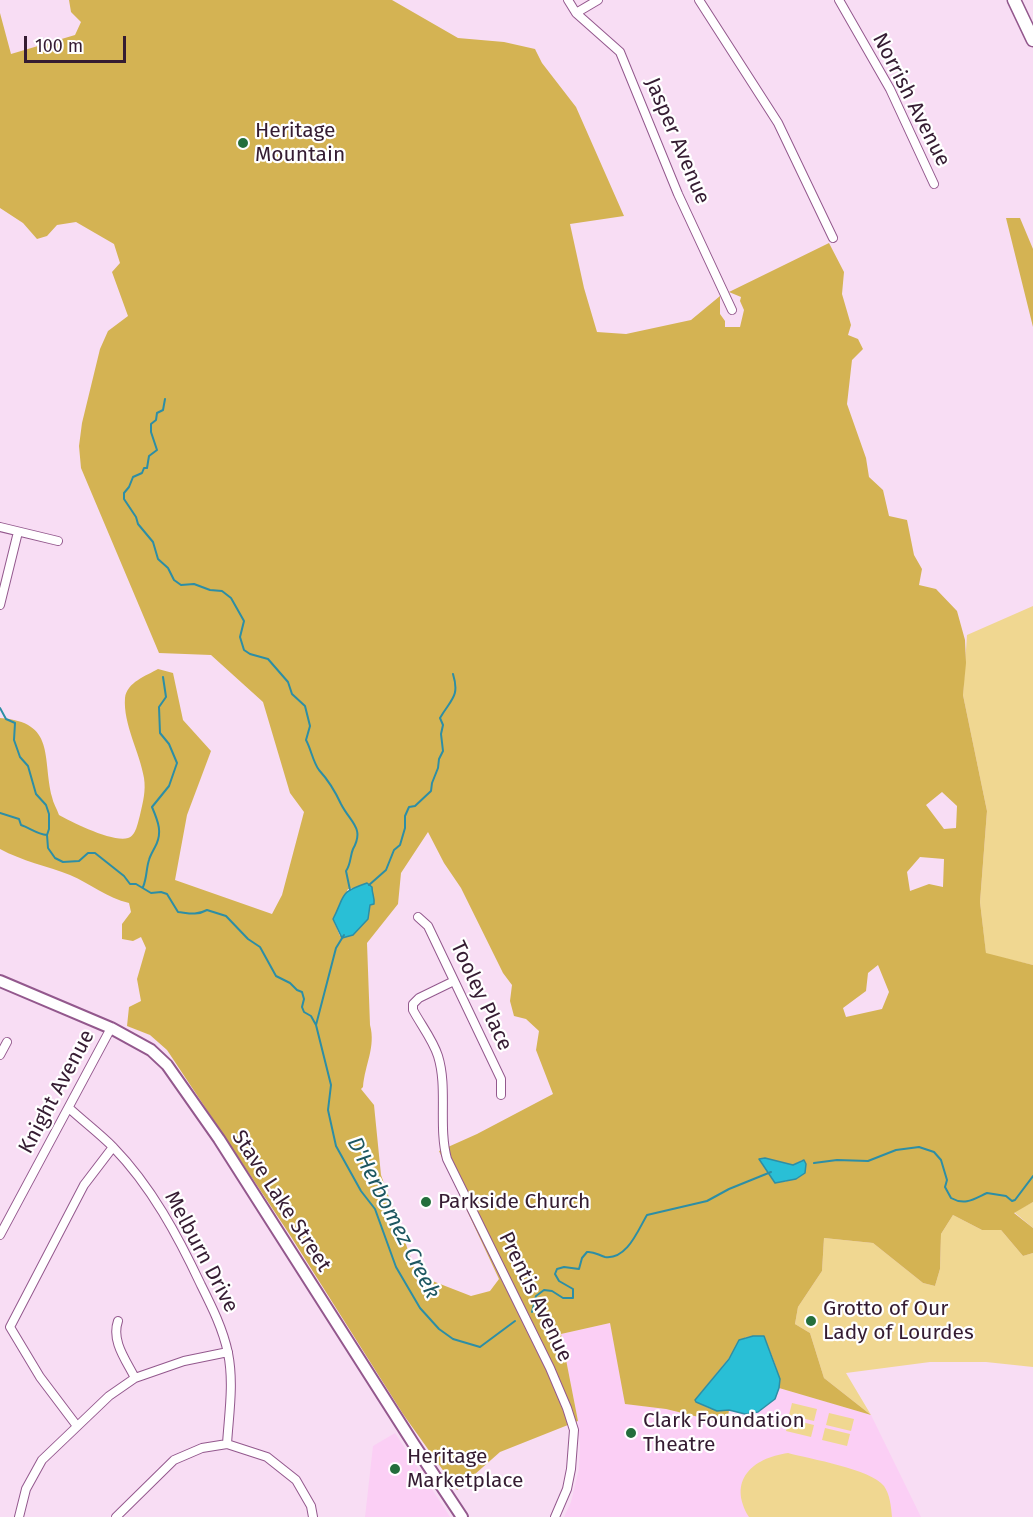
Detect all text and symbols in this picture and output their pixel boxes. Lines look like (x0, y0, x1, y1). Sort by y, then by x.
scale bar (27, 24, 129, 62)
street label: Norrish Avenue (867, 29, 955, 171)
text: 100 m (35, 35, 83, 57)
street label: Jasper Avenue (639, 74, 715, 208)
place label: Heritage Mountain (255, 118, 345, 168)
marker: Heritage Mountain (236, 136, 250, 150)
street label: Tooley Place (445, 937, 517, 1055)
street label: Knight Avenue (14, 1026, 100, 1158)
street label: Stave Lake Street (226, 1126, 336, 1276)
water label: D'Herbomez Creek (341, 1133, 445, 1303)
street label: Melburn Drive (158, 1187, 244, 1317)
place label: Parkside Church (438, 1189, 590, 1215)
marker: Parkside Church (419, 1195, 433, 1209)
street label: Prentis Avenue (493, 1228, 577, 1366)
place label: Grotto of Our Lady of Lourdes (823, 1296, 974, 1346)
marker: Grotto of Our Lady of Lourdes (804, 1314, 818, 1328)
place label: Clark Foundation Theatre (643, 1408, 805, 1458)
marker: Clark Foundation Theatre (624, 1426, 638, 1440)
place label: Heritage Marketplace (407, 1444, 523, 1494)
marker: Heritage Marketplace (388, 1462, 402, 1476)

